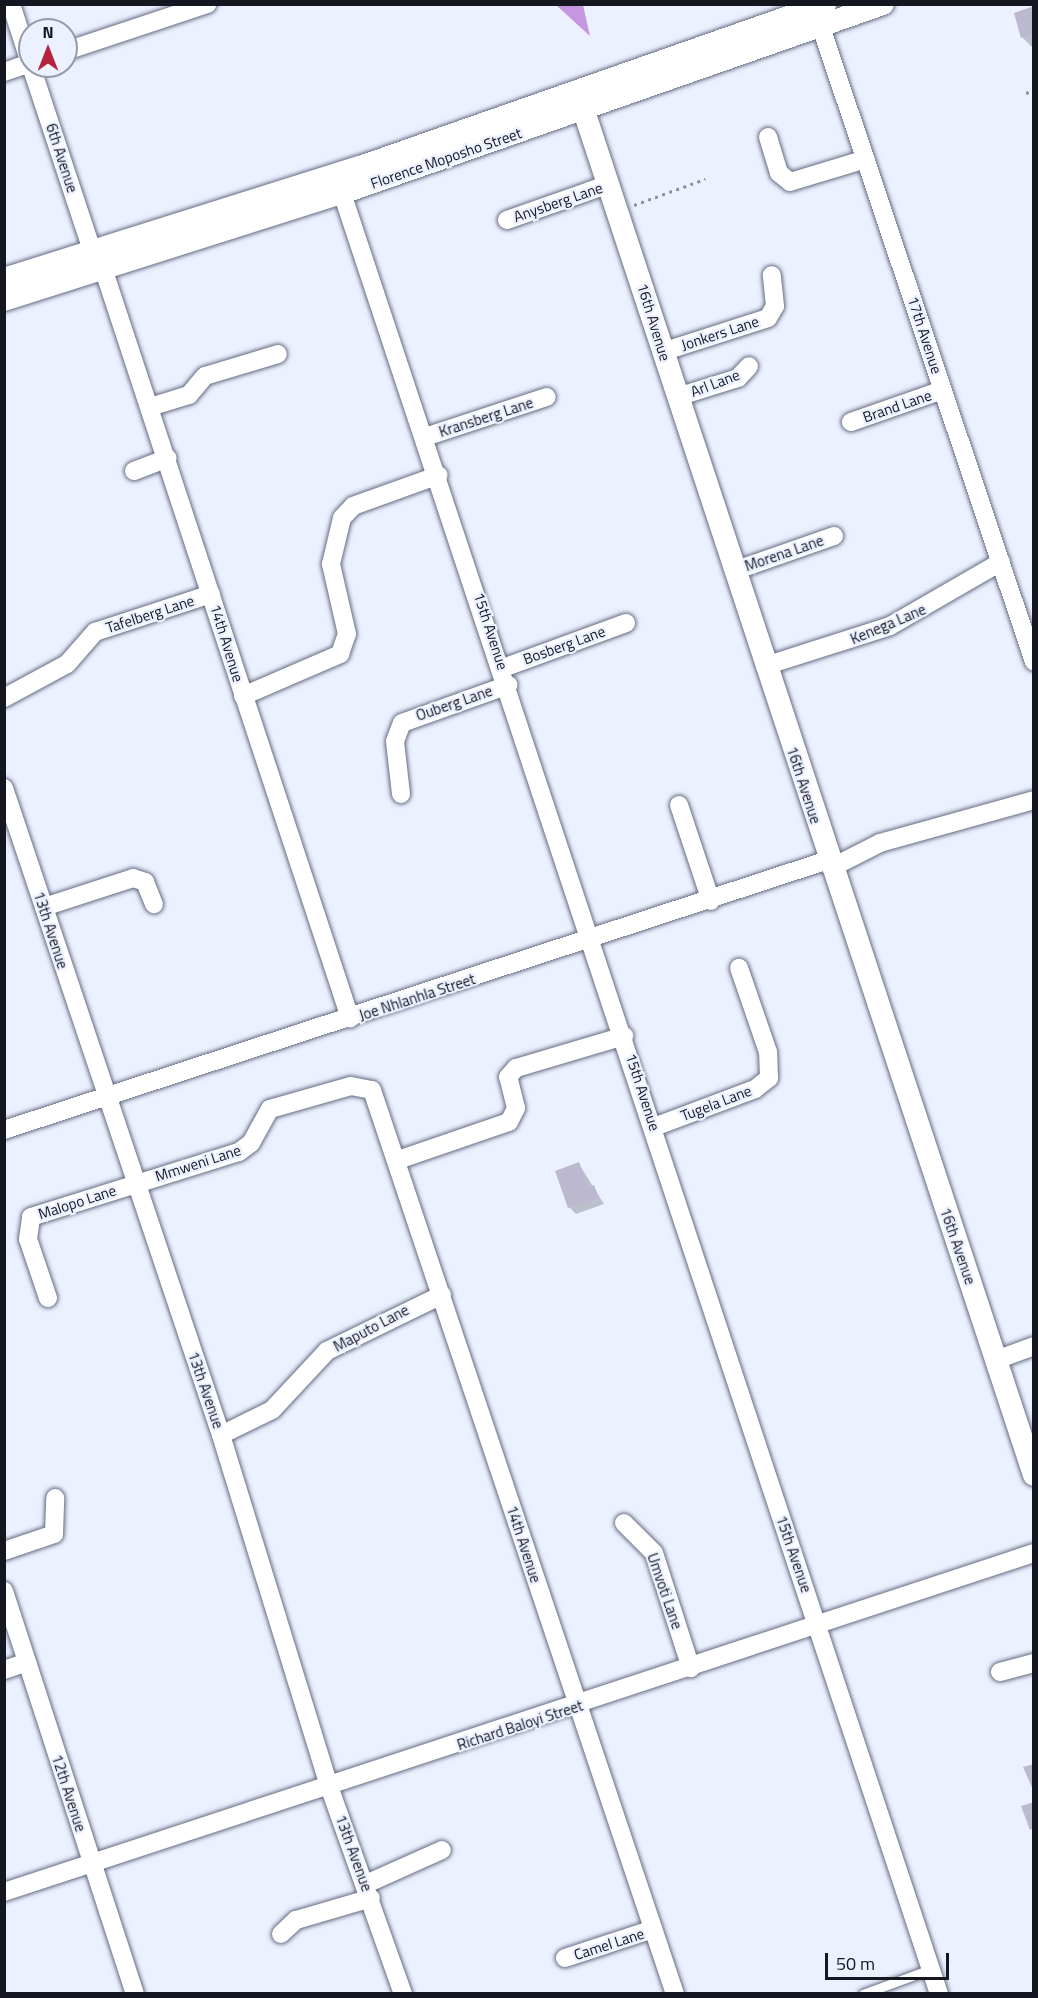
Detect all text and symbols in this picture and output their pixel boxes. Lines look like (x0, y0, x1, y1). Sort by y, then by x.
north arrow (18, 18, 78, 78)
text: N (42, 20, 54, 44)
street label: 6th Avenue (42, 121, 82, 195)
street label: Florence Moposho Street (368, 124, 524, 192)
street label: Anysberg Lane (511, 178, 605, 226)
street label: 16th Avenue (634, 281, 674, 363)
street label: 17th Avenue (904, 294, 946, 376)
street label: Jonkers Lane (679, 312, 761, 354)
street label: Arl Lane (688, 365, 742, 401)
street label: Brand Lane (860, 386, 934, 426)
street label: Kransberg Lane (437, 393, 535, 441)
street label: Morena Lane (742, 531, 826, 575)
street label: 15th Avenue (470, 590, 512, 672)
street label: Tafelberg Lane (104, 591, 196, 637)
street label: Kenega Lane (847, 600, 929, 648)
street label: 14th Avenue (207, 602, 247, 684)
street label: Bosberg Lane (521, 622, 607, 668)
street label: Ouberg Lane (413, 682, 495, 724)
street label: 16th Avenue (783, 744, 825, 826)
street label: 13th Avenue (30, 889, 72, 971)
street label: Joe Nhlanhla Street (357, 970, 477, 1024)
street label: 15th Avenue (622, 1051, 664, 1133)
street label: Tugela Lane (678, 1081, 754, 1125)
street label: Mmweni Lane (153, 1141, 243, 1185)
street label: Malopo Lane (36, 1181, 118, 1223)
street label: 16th Avenue (936, 1205, 980, 1287)
street label: Maputo Lane (330, 1301, 412, 1355)
street label: 13th Avenue (184, 1349, 228, 1431)
street label: 14th Avenue (503, 1503, 545, 1585)
street label: 15th Avenue (772, 1513, 816, 1595)
street label: Umvoti Lane (644, 1551, 686, 1631)
street label: Richard Baloyi Street (455, 1696, 585, 1754)
street label: 12th Avenue (48, 1752, 90, 1834)
street label: 13th Avenue (332, 1812, 376, 1894)
street label: Camel Lane (572, 1924, 646, 1964)
scale bar (828, 1941, 952, 1979)
text: 50 m (836, 1950, 875, 1977)

